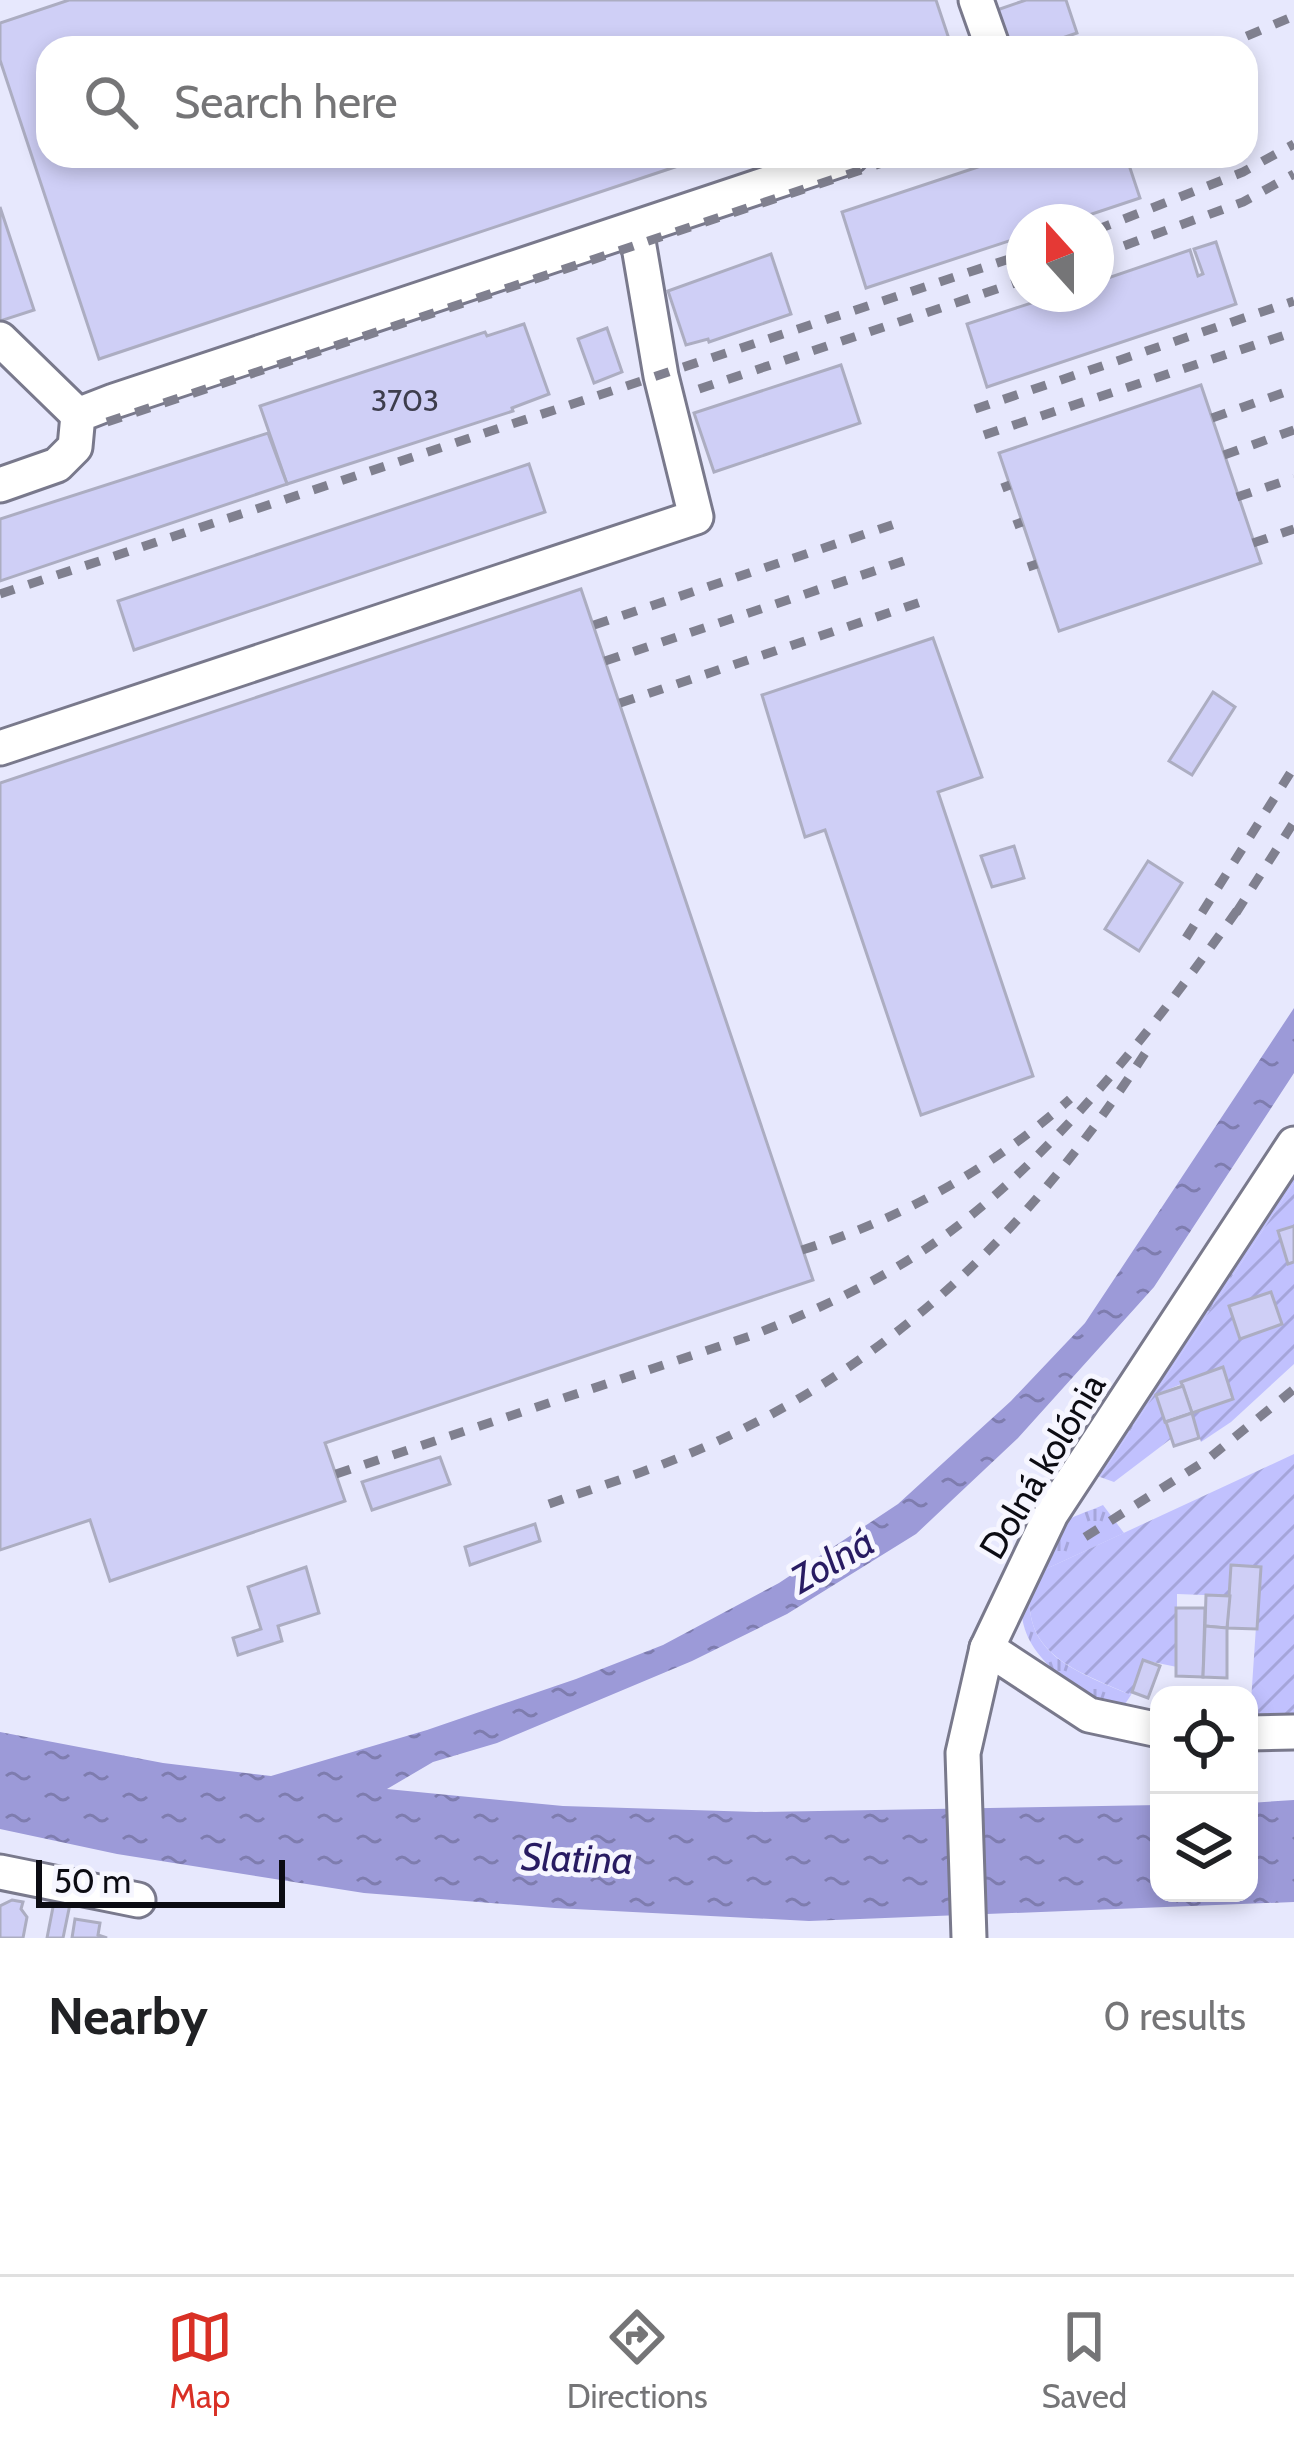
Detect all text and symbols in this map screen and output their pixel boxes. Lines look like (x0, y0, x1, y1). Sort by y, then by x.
search box (36, 36, 1258, 168)
icon: search (78, 69, 144, 135)
text: Search here (174, 75, 398, 129)
north arrow (1006, 204, 1114, 312)
house number: 3703 (371, 382, 439, 419)
street label: Dolná kolónia (970, 1366, 1114, 1566)
water label: Zolná (780, 1517, 882, 1604)
map controls (1150, 1686, 1258, 1902)
button: locate (1150, 1686, 1258, 1794)
button: layers (1150, 1794, 1258, 1902)
water label: Slatina (520, 1832, 634, 1884)
scale bar (36, 1854, 285, 1907)
text: 50 m (54, 1861, 131, 1901)
text: Nearby (48, 1985, 208, 2047)
text: 0 results (1103, 1992, 1246, 2040)
tab: Map (167, 2304, 233, 2416)
tab: Directions (567, 2304, 708, 2416)
tab: Saved (1041, 2304, 1127, 2416)

